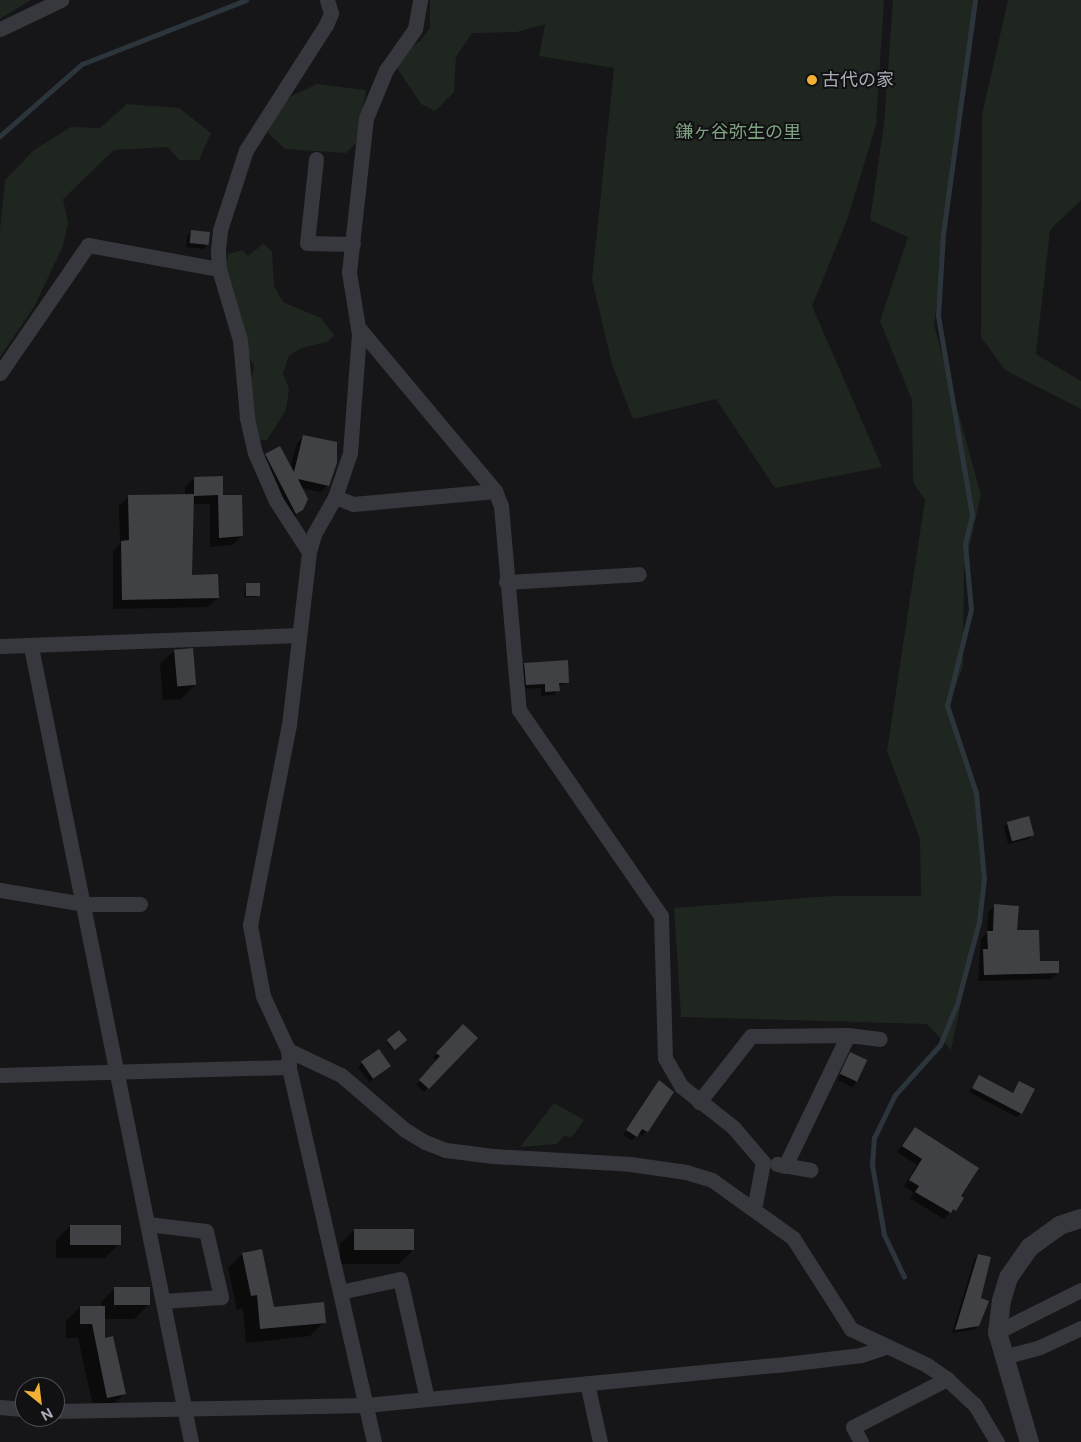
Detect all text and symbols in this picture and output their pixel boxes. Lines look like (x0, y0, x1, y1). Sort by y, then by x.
place label: 古代の家 (822, 69, 894, 91)
marker: 古代の家 (806, 74, 818, 86)
park label: 鎌ヶ谷弥生の里 (675, 121, 801, 143)
north arrow (15, 1377, 65, 1427)
text: N (38, 1405, 55, 1424)

